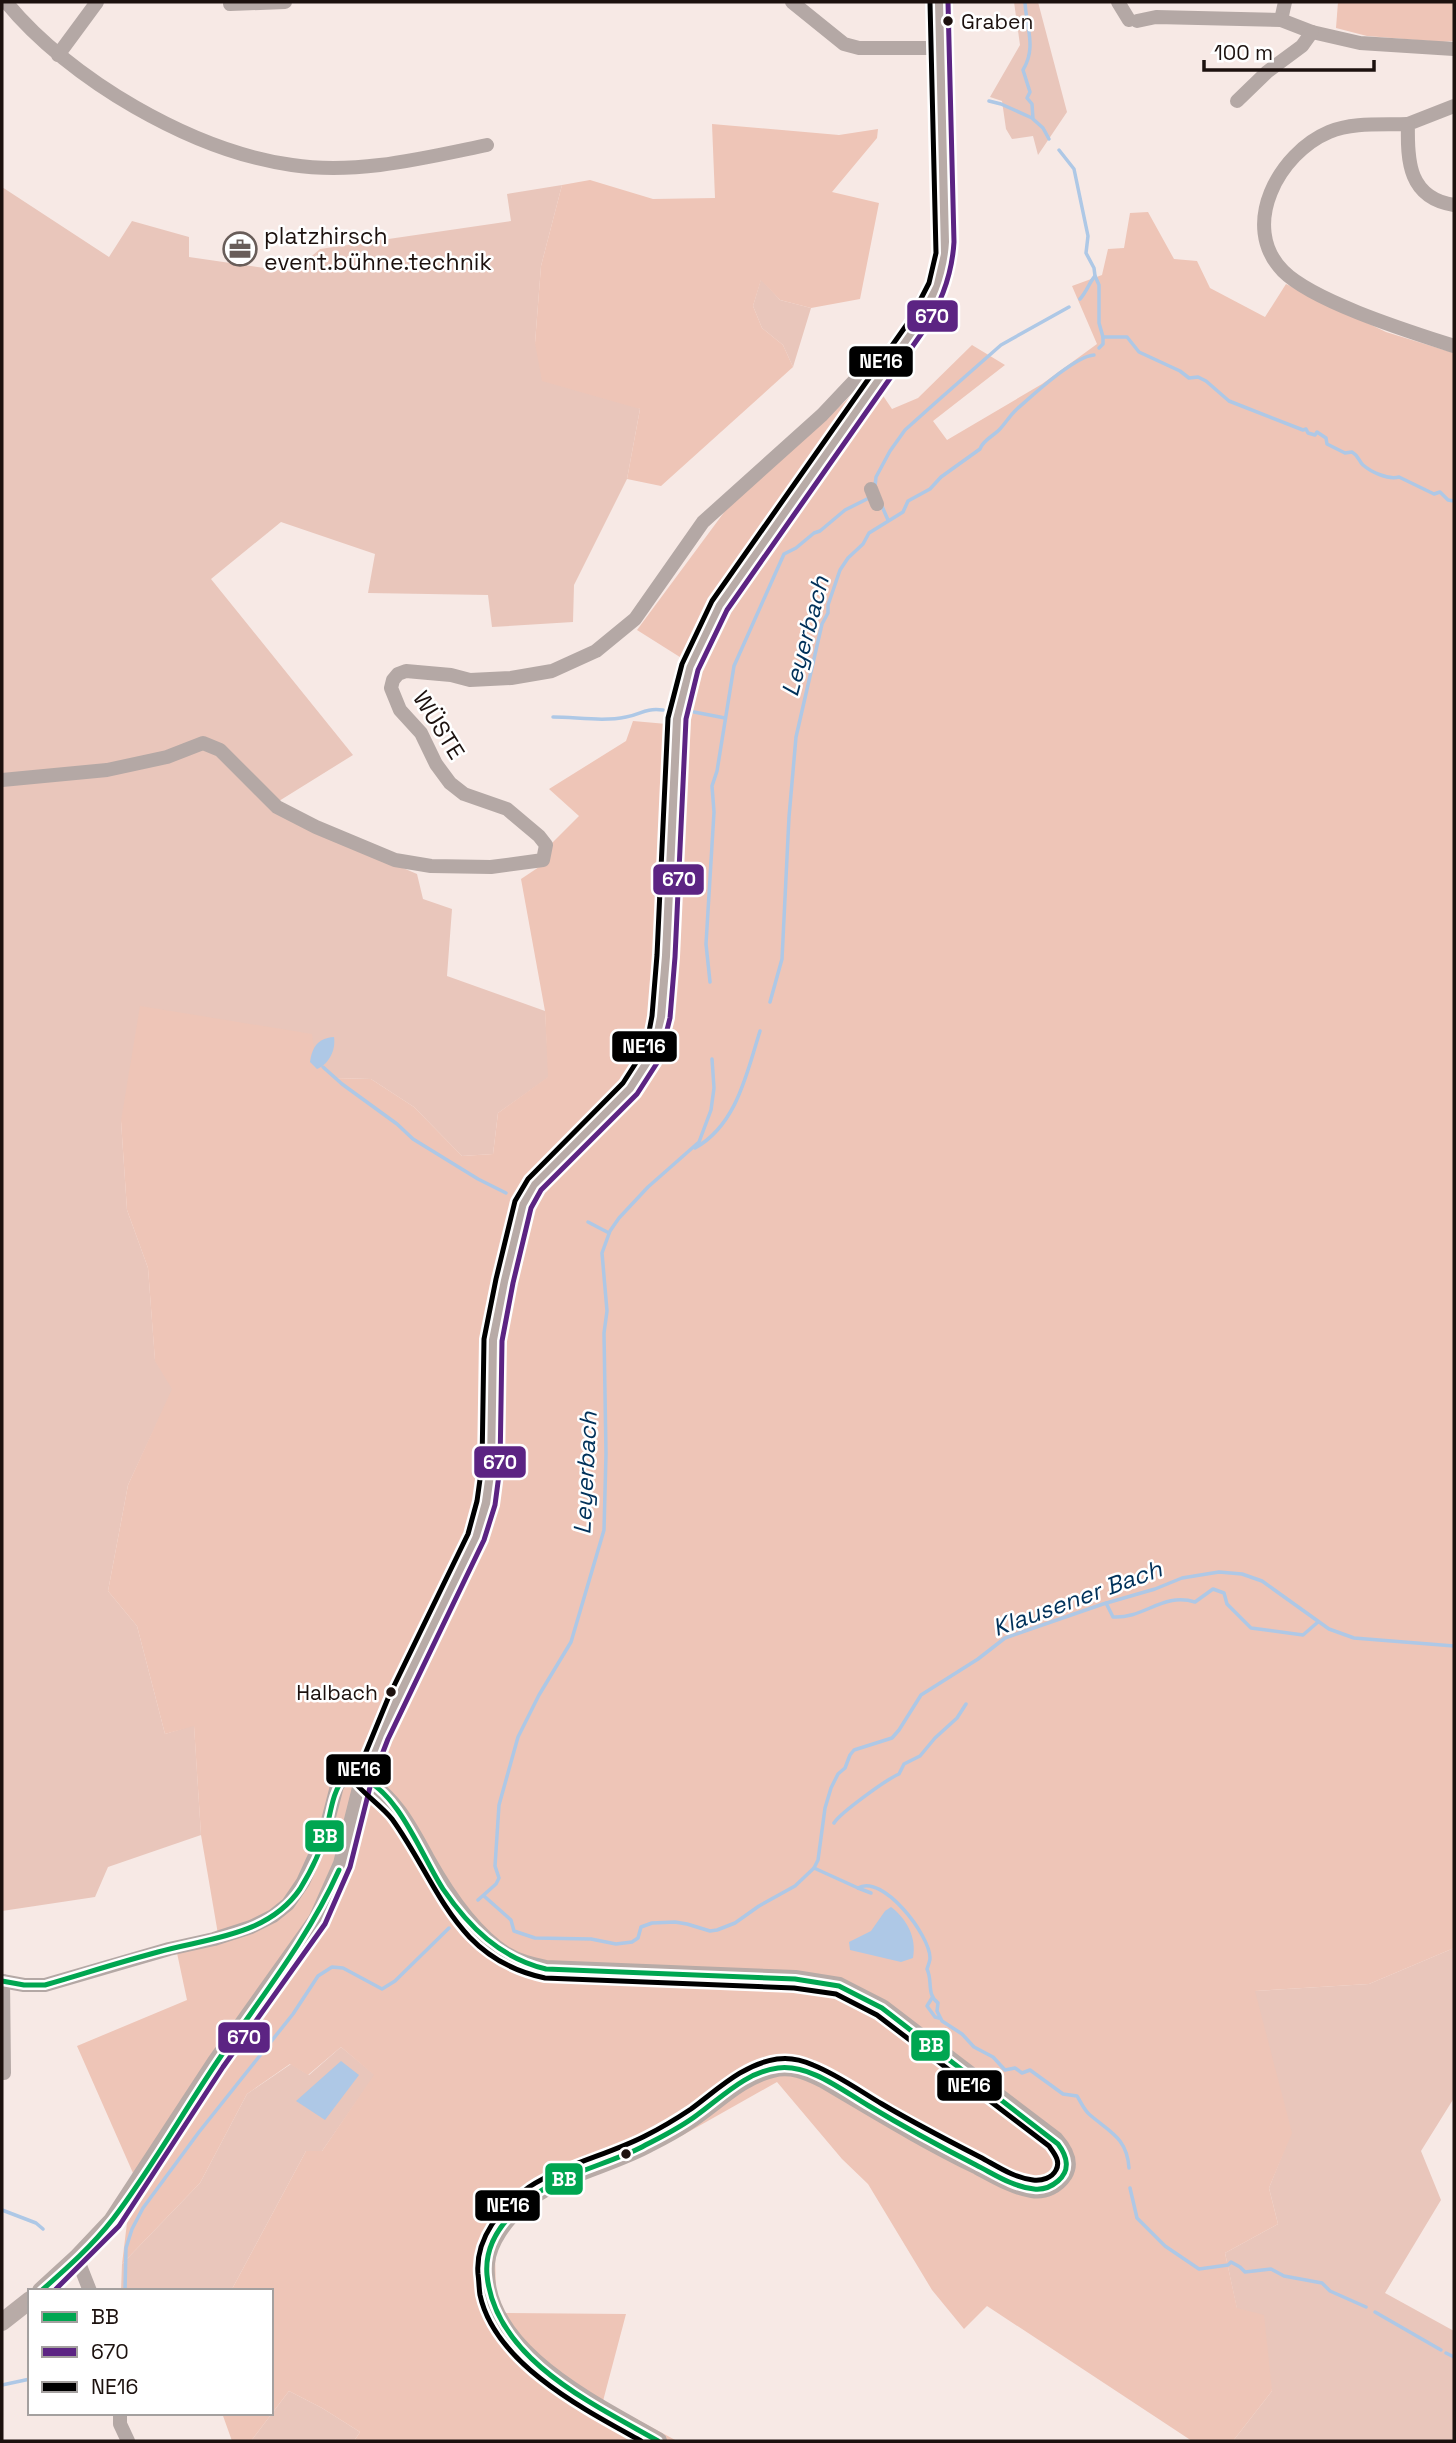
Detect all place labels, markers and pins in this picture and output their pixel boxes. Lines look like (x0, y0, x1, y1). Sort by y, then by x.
place label: Graben (961, 8, 1033, 35)
marker: Graben (941, 14, 955, 28)
place label: platzhirsch event.bühne.technik (264, 221, 492, 277)
office icon: platzhirsch event.bühne.technik (221, 230, 259, 268)
place label: Halbach (296, 1679, 378, 1706)
marker: Halbach (384, 1685, 398, 1699)
unlabelled marker (619, 2147, 633, 2161)

